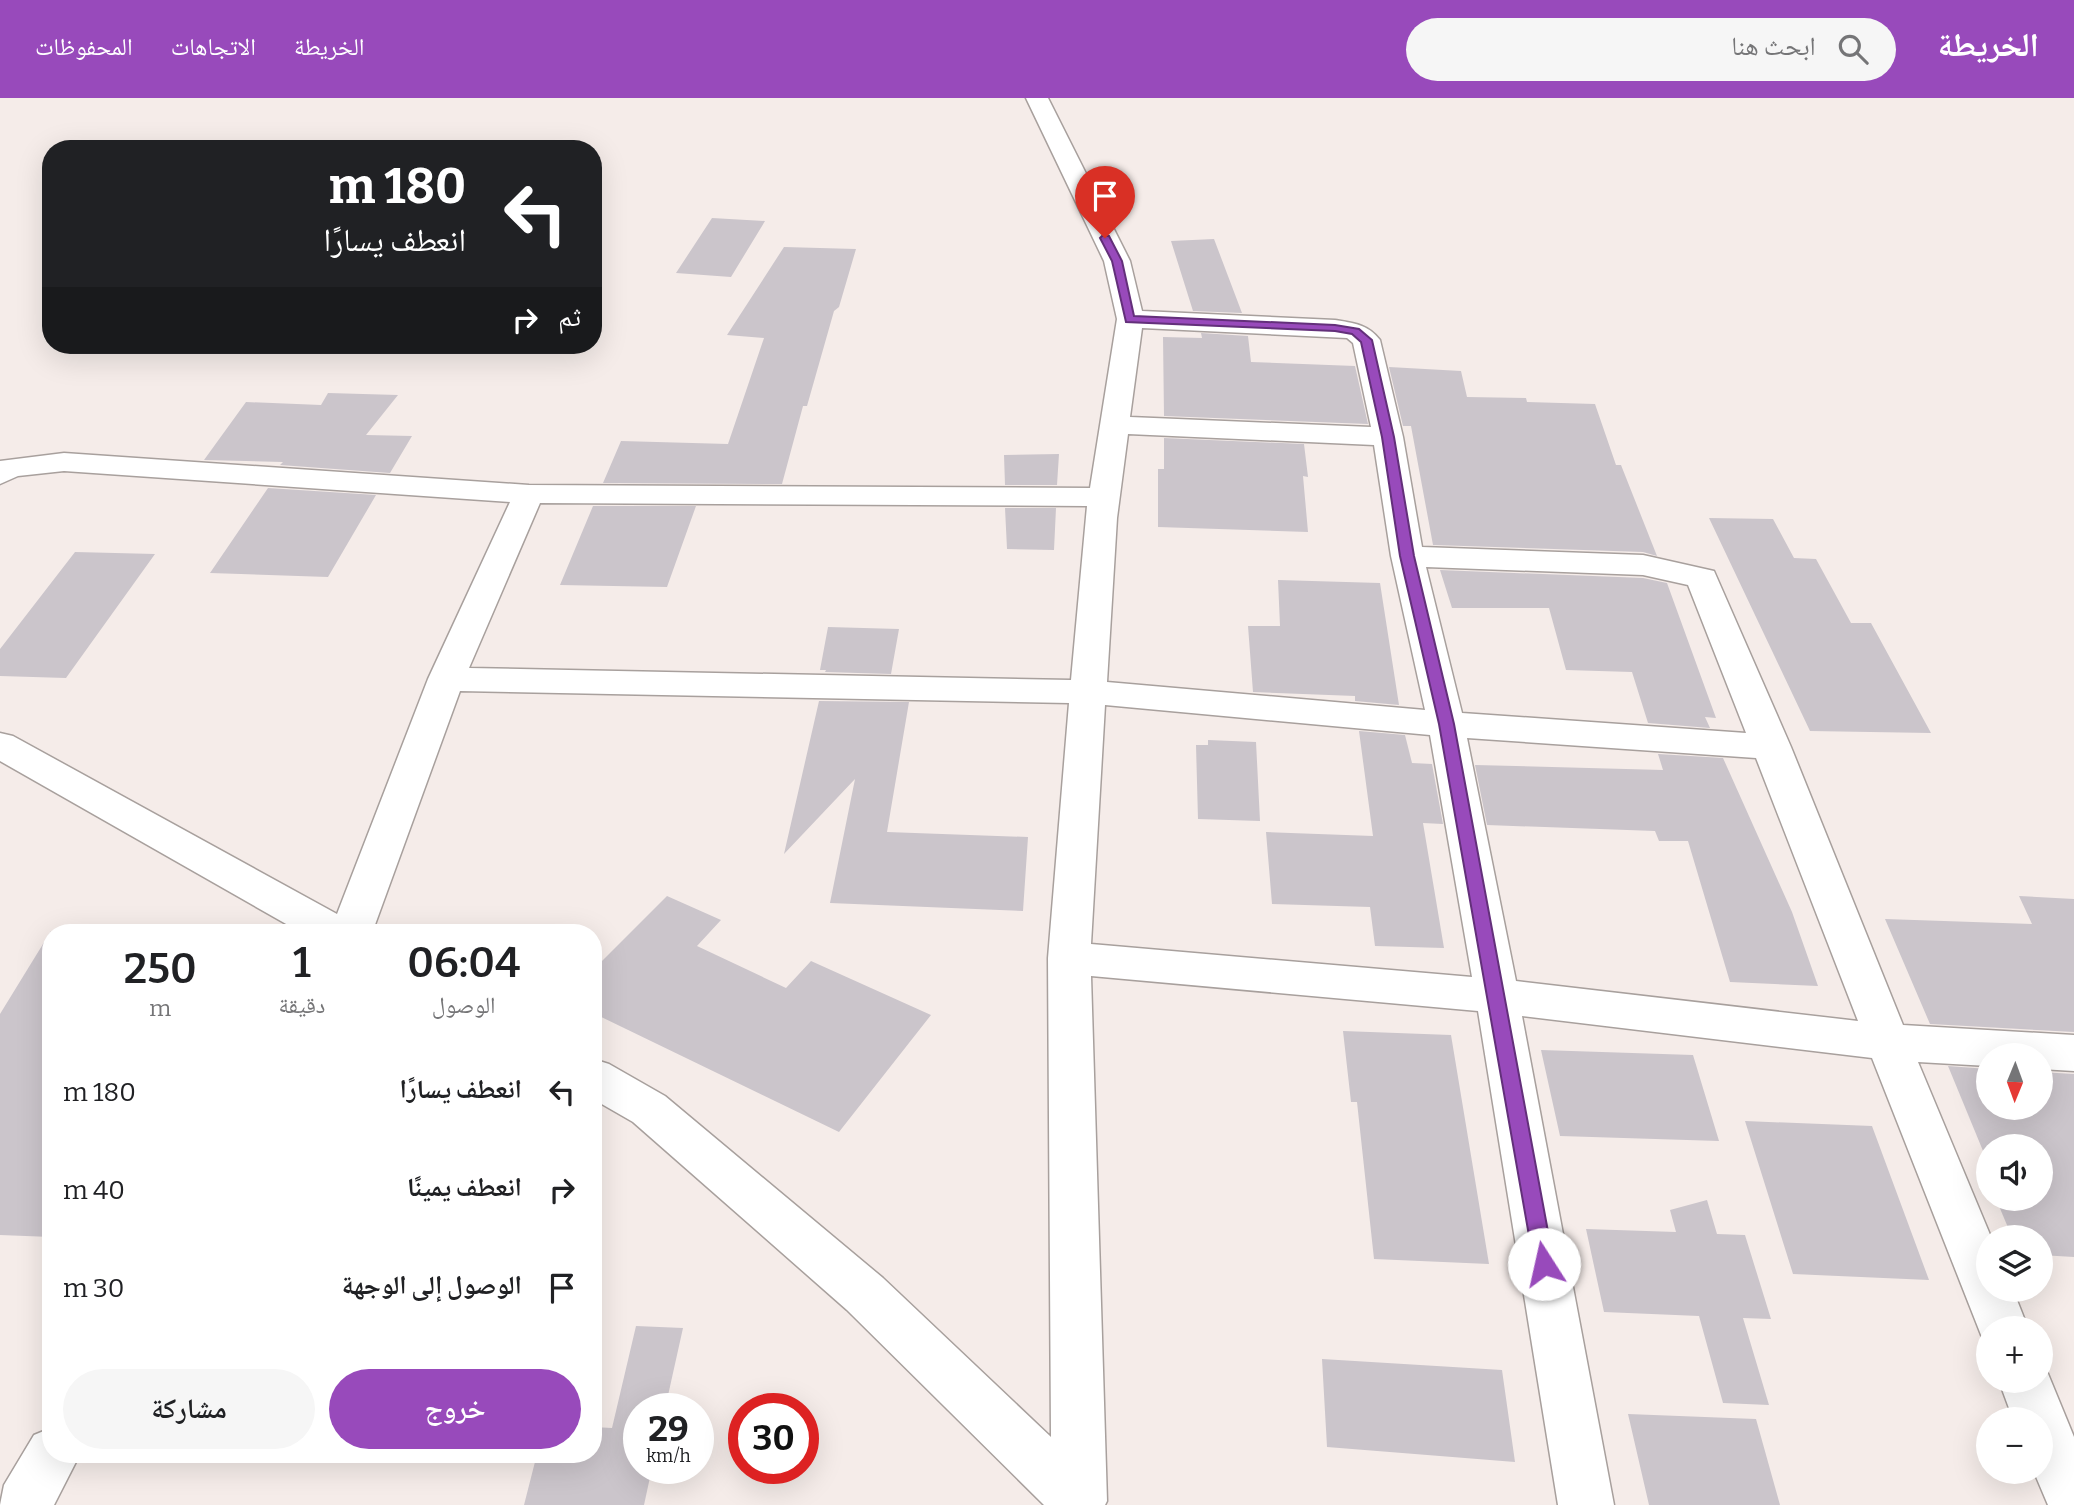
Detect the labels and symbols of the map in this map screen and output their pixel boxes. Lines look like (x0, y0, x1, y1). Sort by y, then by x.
pin (1075, 166, 1135, 238)
north arrow (1976, 1043, 2053, 1120)
position arrow (1507, 1227, 1581, 1301)
speed limit sign: 30 (728, 1393, 819, 1484)

